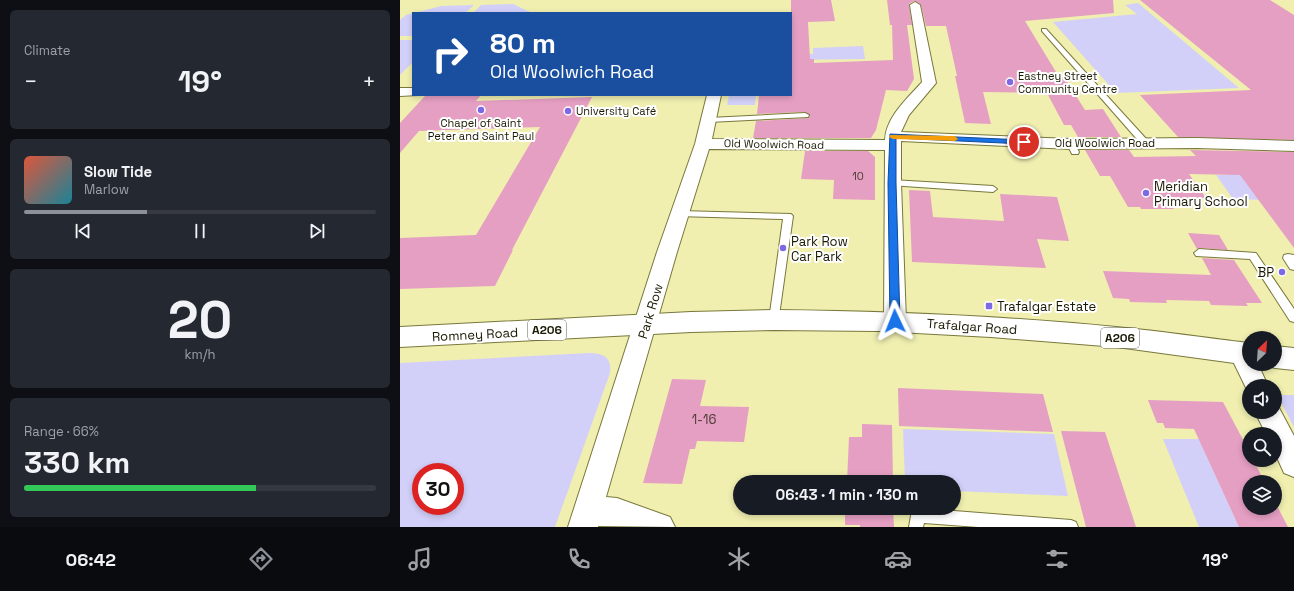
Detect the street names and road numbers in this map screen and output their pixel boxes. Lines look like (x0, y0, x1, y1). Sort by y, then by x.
street label: Old Woolwich Road (724, 136, 824, 152)
street label: Old Woolwich Road (1055, 136, 1155, 150)
street label: Park Row (634, 281, 667, 341)
street label: Trafalgar Road (926, 315, 1018, 338)
road number: A206 (528, 320, 566, 340)
street label: Romney Road (431, 324, 519, 345)
road number: A206 (1101, 328, 1139, 348)

